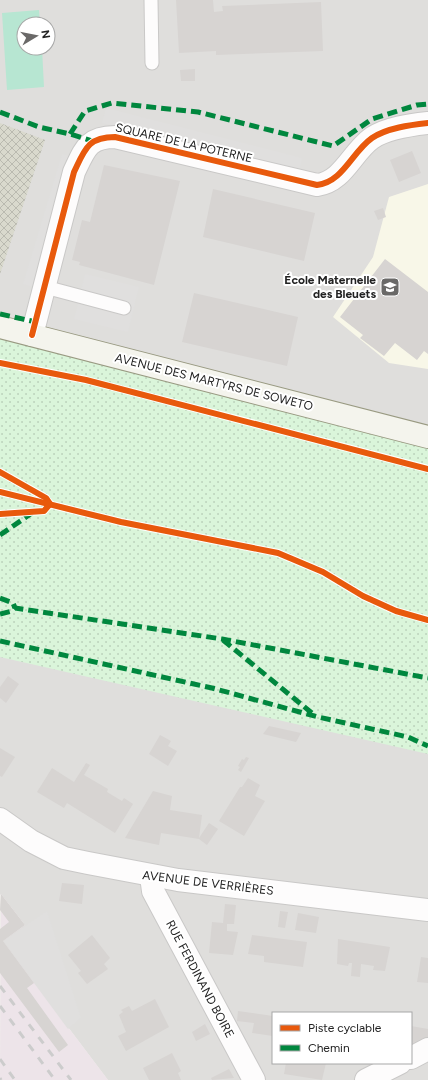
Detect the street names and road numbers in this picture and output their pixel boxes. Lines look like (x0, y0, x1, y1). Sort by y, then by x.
street label: SQUARE DE LA POTERNE (114, 120, 254, 166)
street label: AVENUE DES MARTYRS DE SOWETO (114, 351, 314, 413)
street label: AVENUE DE VERRIÈRES (142, 868, 274, 898)
street label: RUE FERDINAND BOIRE (163, 918, 237, 1040)

